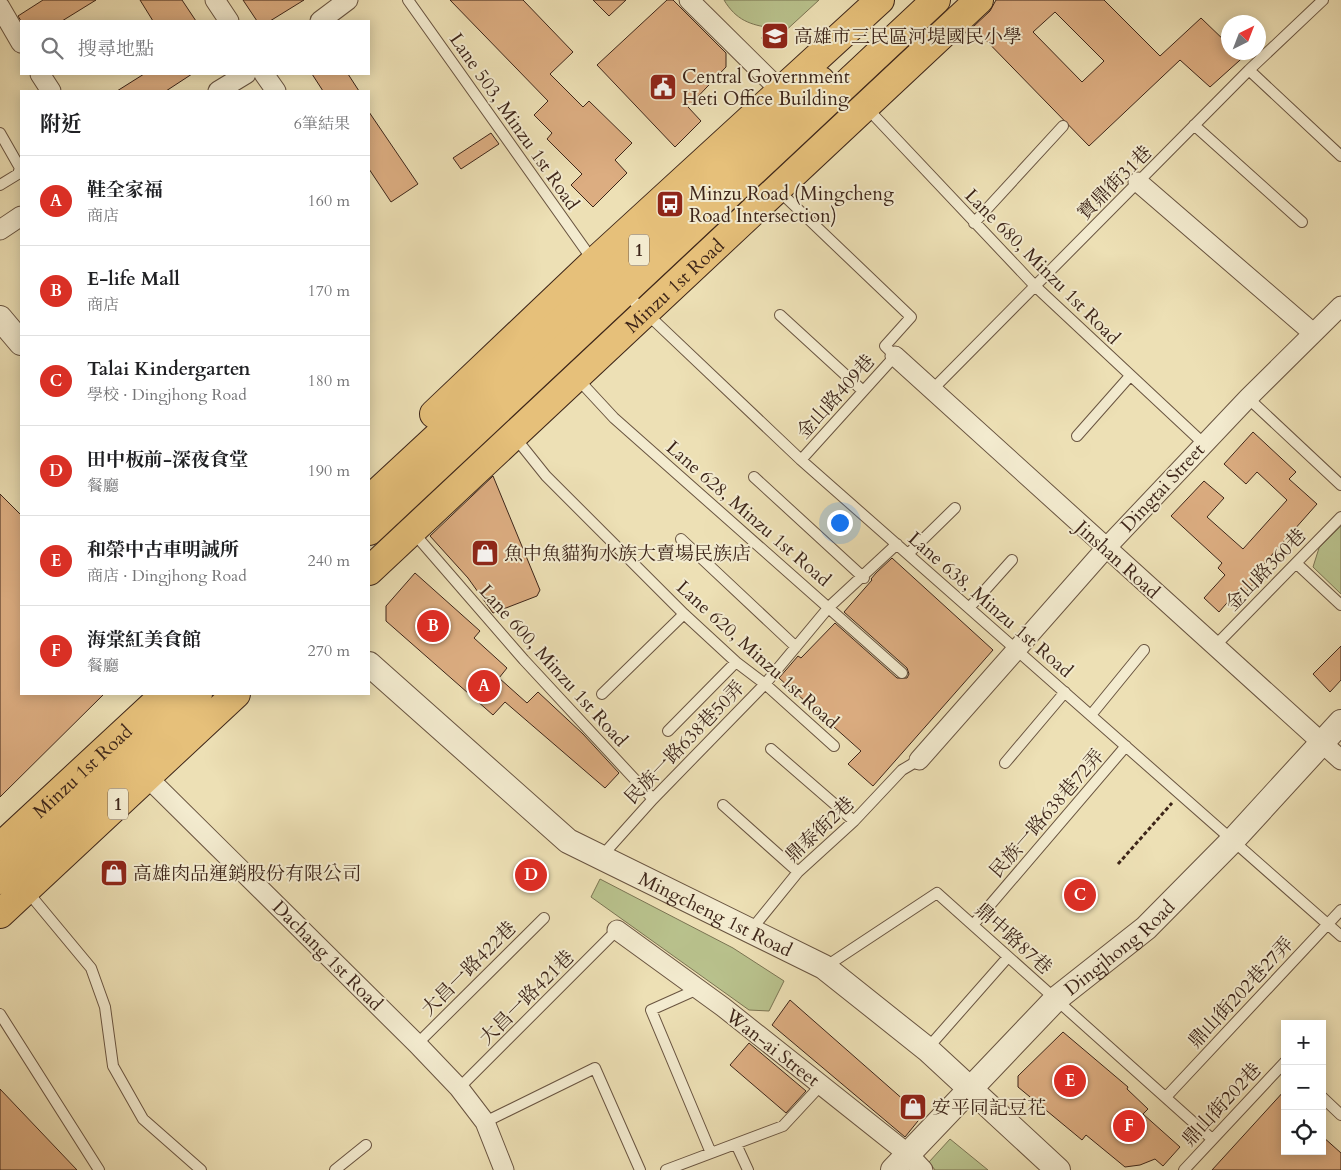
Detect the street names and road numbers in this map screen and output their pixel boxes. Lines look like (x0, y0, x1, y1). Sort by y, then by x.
street label: Lane 503, Minzu 1st Road (443, 28, 585, 215)
street label: 寶鼎街31巷 (1072, 140, 1158, 226)
street label: Lane 680, Minzu 1st Road (959, 183, 1126, 350)
street label: Minzu 1st Road (620, 233, 730, 339)
road number: 1 (629, 234, 649, 266)
street label: 金山路409巷 (791, 349, 881, 444)
street label: Lane 628, Minzu 1st Road (660, 435, 836, 593)
street label: Dingtai Street (1115, 438, 1211, 538)
street label: Jinshan Road (1067, 513, 1165, 605)
street label: 金山路360巷 (1220, 523, 1312, 617)
street label: Lane 638, Minzu 1st Road (902, 526, 1078, 684)
street label: Lane 620, Minzu 1st Road (670, 575, 844, 735)
street label: Lane 600, Minzu 1st Road (473, 579, 633, 753)
street label: 民族一路638巷50弄 (619, 675, 751, 810)
street label: Minzu 1st Road (29, 719, 137, 823)
street label: 民族一路638巷72弄 (984, 744, 1110, 884)
road number: 1 (108, 789, 128, 820)
street label: 鼎泰街2巷 (779, 791, 860, 868)
street label: Mingcheng 1st Road (634, 866, 796, 963)
street label: Dingjhong Road (1059, 894, 1181, 1002)
street label: Dachang 1st Road (266, 895, 388, 1017)
street label: 鼎中路87巷 (969, 897, 1058, 980)
street label: 大昌一路422巷 (416, 916, 522, 1022)
street label: 鼎山街202巷27弄 (1182, 931, 1299, 1054)
street label: 大昌一路421巷 (474, 945, 580, 1051)
street label: Wan-ai Street (719, 1002, 825, 1093)
street label: 鼎山街202巷 (1176, 1057, 1267, 1152)

